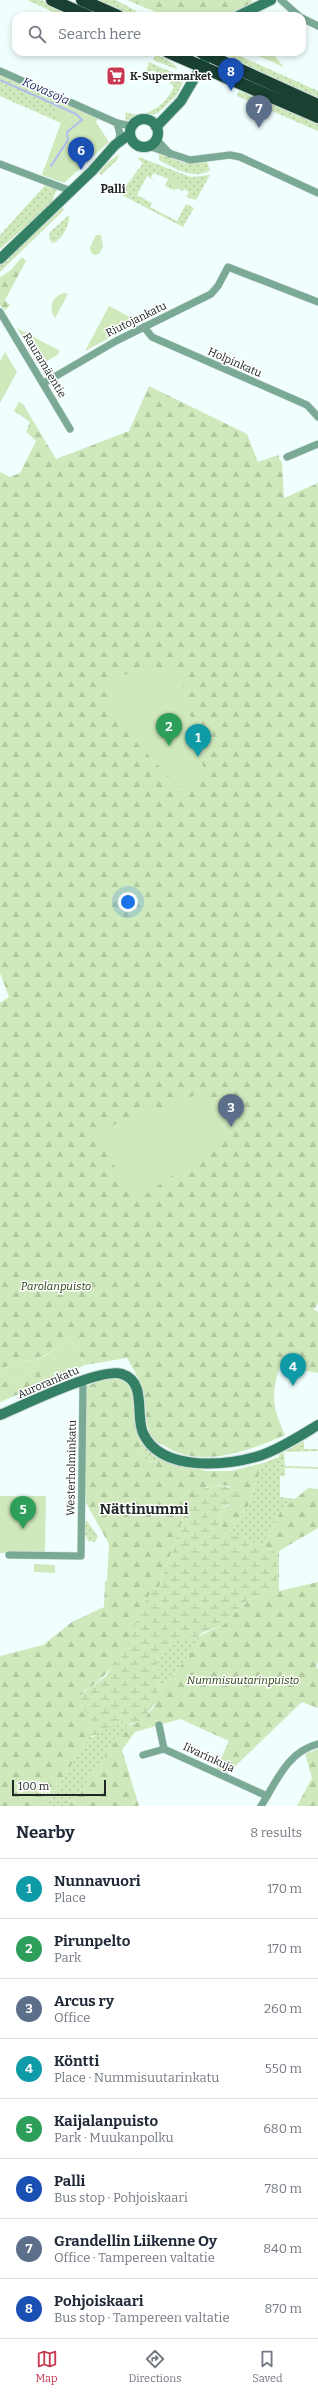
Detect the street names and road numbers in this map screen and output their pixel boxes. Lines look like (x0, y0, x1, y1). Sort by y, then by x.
street label: Riutojankatu (104, 299, 169, 340)
street label: Rauramäentie (20, 331, 69, 400)
street label: Holpinkatu (206, 345, 264, 380)
street label: Aurorankatu (16, 1364, 81, 1401)
street label: Westerholminkatu (64, 1420, 79, 1516)
street label: Iivarinkuja (181, 1740, 237, 1775)

